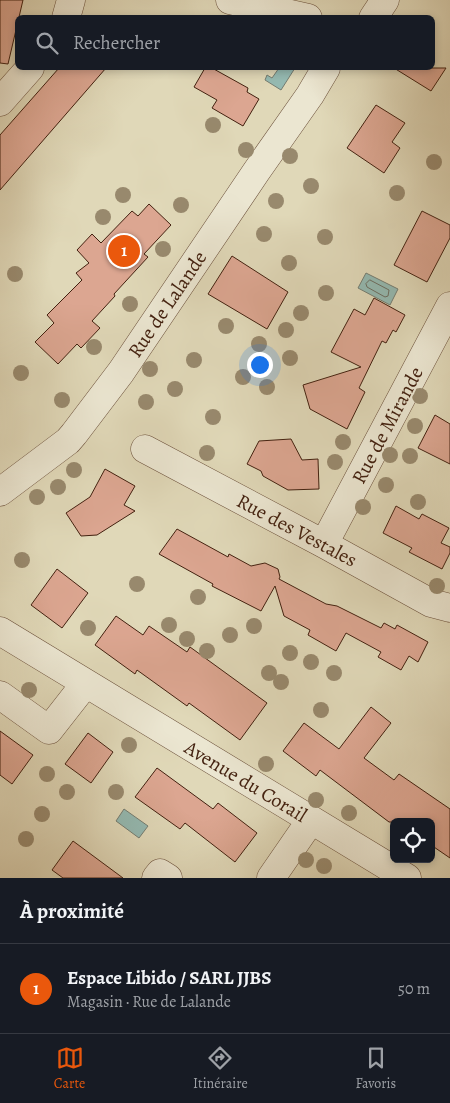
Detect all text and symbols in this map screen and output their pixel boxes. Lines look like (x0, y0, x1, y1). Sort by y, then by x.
search box (15, 15, 435, 70)
icon: search (33, 29, 61, 57)
text: Rechercher (73, 30, 160, 56)
pin: 1 (108, 232, 140, 270)
street label: Rue de Lalande (122, 246, 213, 363)
your location (247, 352, 273, 378)
street label: Rue de Mirande (345, 362, 430, 488)
street label: Rue des Vestales (232, 487, 362, 573)
street label: Avenue du Corail (179, 734, 312, 829)
map controls (390, 818, 435, 863)
button: locate (390, 818, 435, 863)
text: À proximité (20, 897, 124, 925)
text: Espace Libido / SARL JJBS (67, 965, 271, 991)
text: 1 (33, 978, 39, 1000)
text: 50 m (398, 978, 430, 1000)
text: Magasin · Rue de Lalande (67, 991, 231, 1013)
tab: Carte (54, 1044, 85, 1093)
tab: Itinéraire (193, 1044, 248, 1093)
tab: Favoris (355, 1044, 396, 1093)

